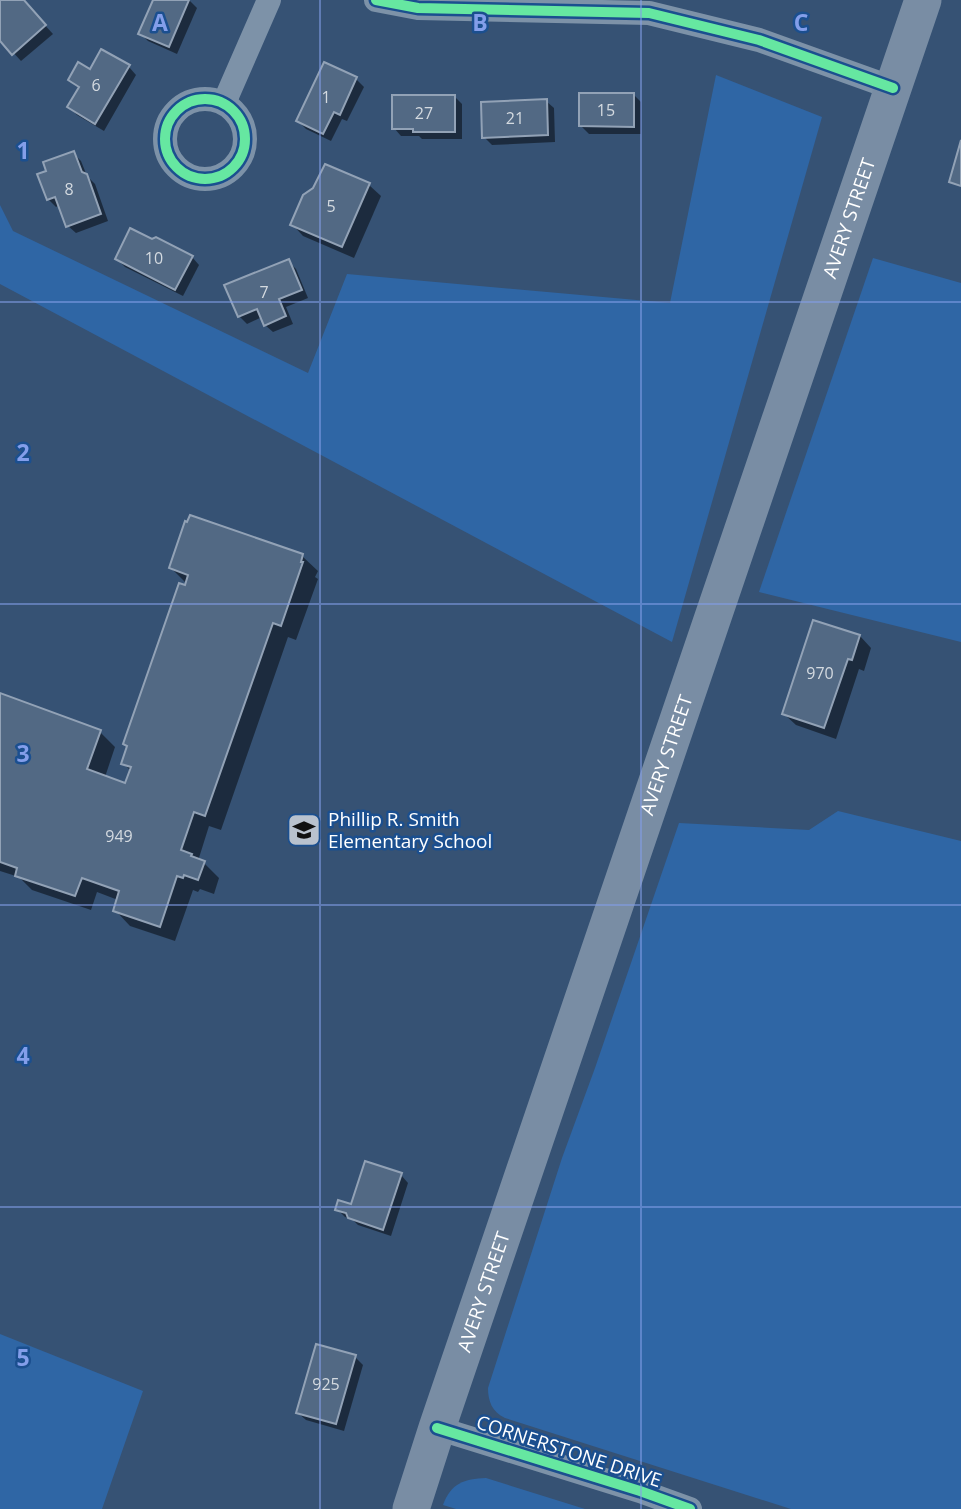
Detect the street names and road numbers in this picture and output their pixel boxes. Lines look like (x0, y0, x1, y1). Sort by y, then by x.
street label: AVERY STREET (816, 154, 881, 282)
street label: AVERY STREET (634, 691, 699, 819)
street label: AVERY STREET (451, 1228, 516, 1355)
street label: CORNERSTONE DRIVE (473, 1409, 665, 1493)

